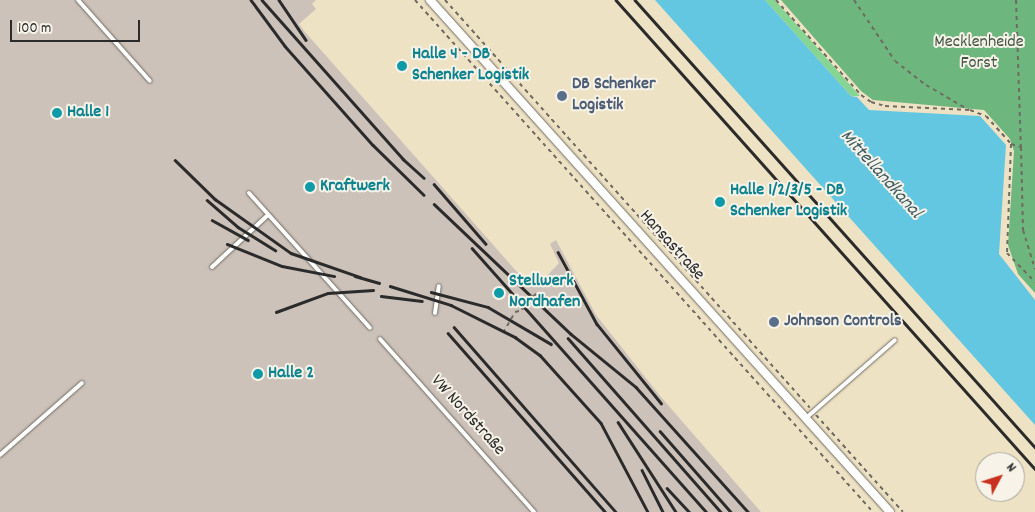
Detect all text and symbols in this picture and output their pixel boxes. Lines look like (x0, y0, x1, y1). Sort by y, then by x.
scale bar (12, 10, 142, 42)
text: 100 m (18, 18, 51, 40)
park label: Mecklenheide Forst (934, 33, 1024, 76)
place label: Halle 4 - DB Schenker Logistik (412, 45, 529, 88)
marker: Halle 4 - DB Schenker Logistik (396, 60, 408, 72)
place label: DB Schenker Logistik (572, 75, 656, 118)
marker: DB Schenker Logistik (556, 90, 568, 102)
place label: Halle 1 (67, 102, 109, 124)
marker: Halle 1 (51, 107, 63, 119)
water label: Mittellandkanal (834, 126, 926, 224)
place label: Kraftwerk (320, 176, 390, 198)
marker: Kraftwerk (304, 181, 316, 193)
place label: Halle 1/2/3/5 - DB Schenker Logistik (730, 181, 847, 223)
marker: Halle 1/2/3/5 - DB Schenker Logistik (714, 196, 726, 208)
street label: Hansastraße (634, 206, 708, 286)
place label: Stellwerk Nordhafen (509, 272, 580, 314)
marker: Stellwerk Nordhafen (493, 287, 505, 299)
place label: Johnson Controls (784, 311, 902, 333)
marker: Johnson Controls (768, 316, 780, 328)
place label: Halle 2 (268, 363, 314, 385)
marker: Halle 2 (252, 368, 264, 380)
street label: VW Nordstraße (425, 371, 509, 461)
north arrow (975, 452, 1025, 502)
text: N (1001, 459, 1021, 477)

